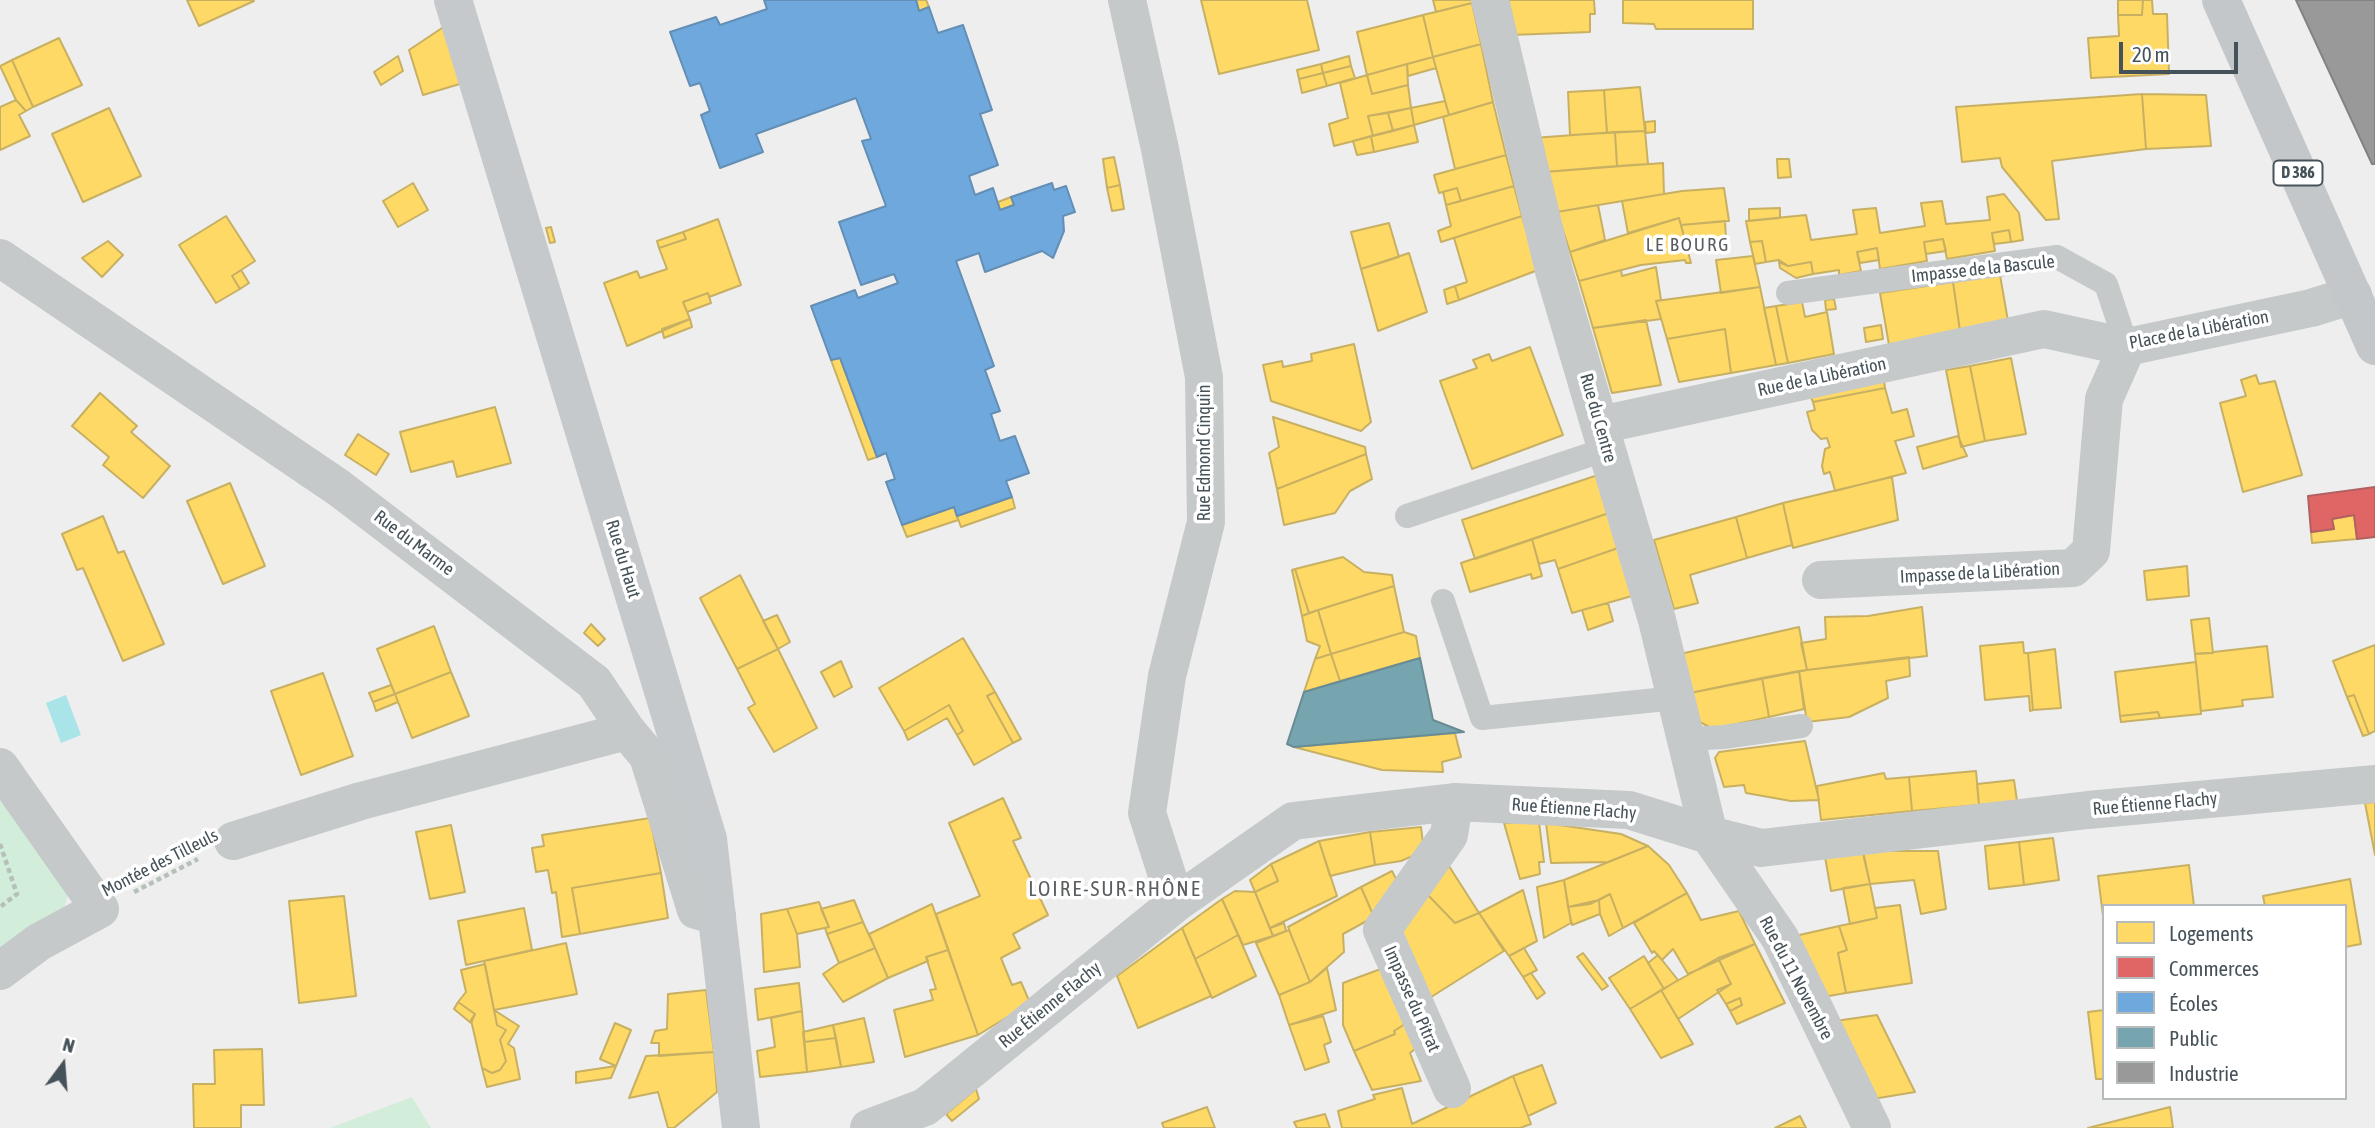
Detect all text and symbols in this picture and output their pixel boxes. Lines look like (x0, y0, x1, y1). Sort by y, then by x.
scale bar (2123, 28, 2242, 72)
text: 20 m (2132, 42, 2170, 66)
road number: D 386 (2274, 160, 2322, 186)
district label: LE BOURG (1647, 234, 1729, 256)
street label: Impasse de la Bascule (1910, 251, 2056, 287)
street label: Place de la Libération (2127, 306, 2271, 354)
street label: Rue de la Libération (1756, 353, 1888, 401)
street label: Rue du Centre (1575, 371, 1621, 465)
street label: Rue Edmond Cinquin (1193, 385, 1215, 521)
street label: Rue du Marme (370, 506, 458, 580)
street label: Rue du Haut (601, 517, 645, 601)
street label: Impasse de la Libération (1899, 558, 2061, 588)
street label: Rue Étienne Flachy (2092, 788, 2218, 820)
street label: Rue Étienne Flachy (1511, 794, 1637, 824)
street label: Montée des Tilleuls (98, 824, 222, 902)
district label: LOIRE-SUR-RHÔNE (1030, 876, 1200, 902)
legend (2102, 904, 2347, 1100)
street label: Rue du 11 Novembre (1754, 913, 1838, 1043)
text: Logements (2169, 921, 2253, 945)
street label: Impasse du Pitrat (1379, 943, 1445, 1055)
text: Commerces (2169, 956, 2259, 980)
street label: Rue Étienne Flachy (995, 957, 1105, 1053)
text: Écoles (2169, 991, 2218, 1015)
text: Public (2169, 1026, 2218, 1050)
north arrow (28, 1030, 98, 1100)
text: N (60, 1033, 77, 1057)
text: Industrie (2169, 1061, 2239, 1085)

